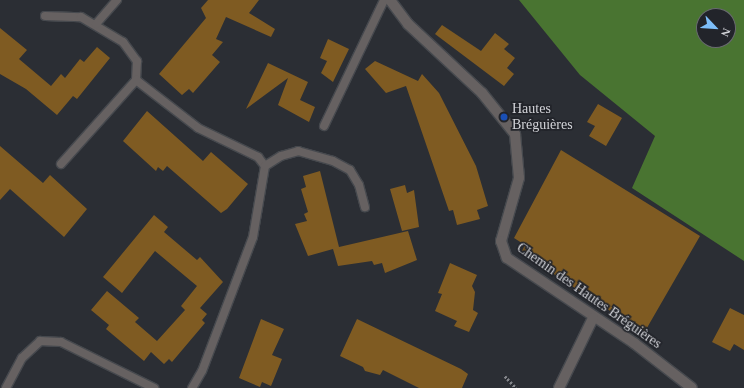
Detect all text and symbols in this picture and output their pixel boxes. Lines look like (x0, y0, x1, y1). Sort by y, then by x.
north arrow (696, 8, 736, 48)
text: N (719, 27, 733, 39)
place label: Hautes Bréguières (512, 101, 573, 134)
marker: Hautes Bréguières (499, 112, 509, 122)
street label: Chemin des Hautes Bréguières (513, 240, 665, 352)

